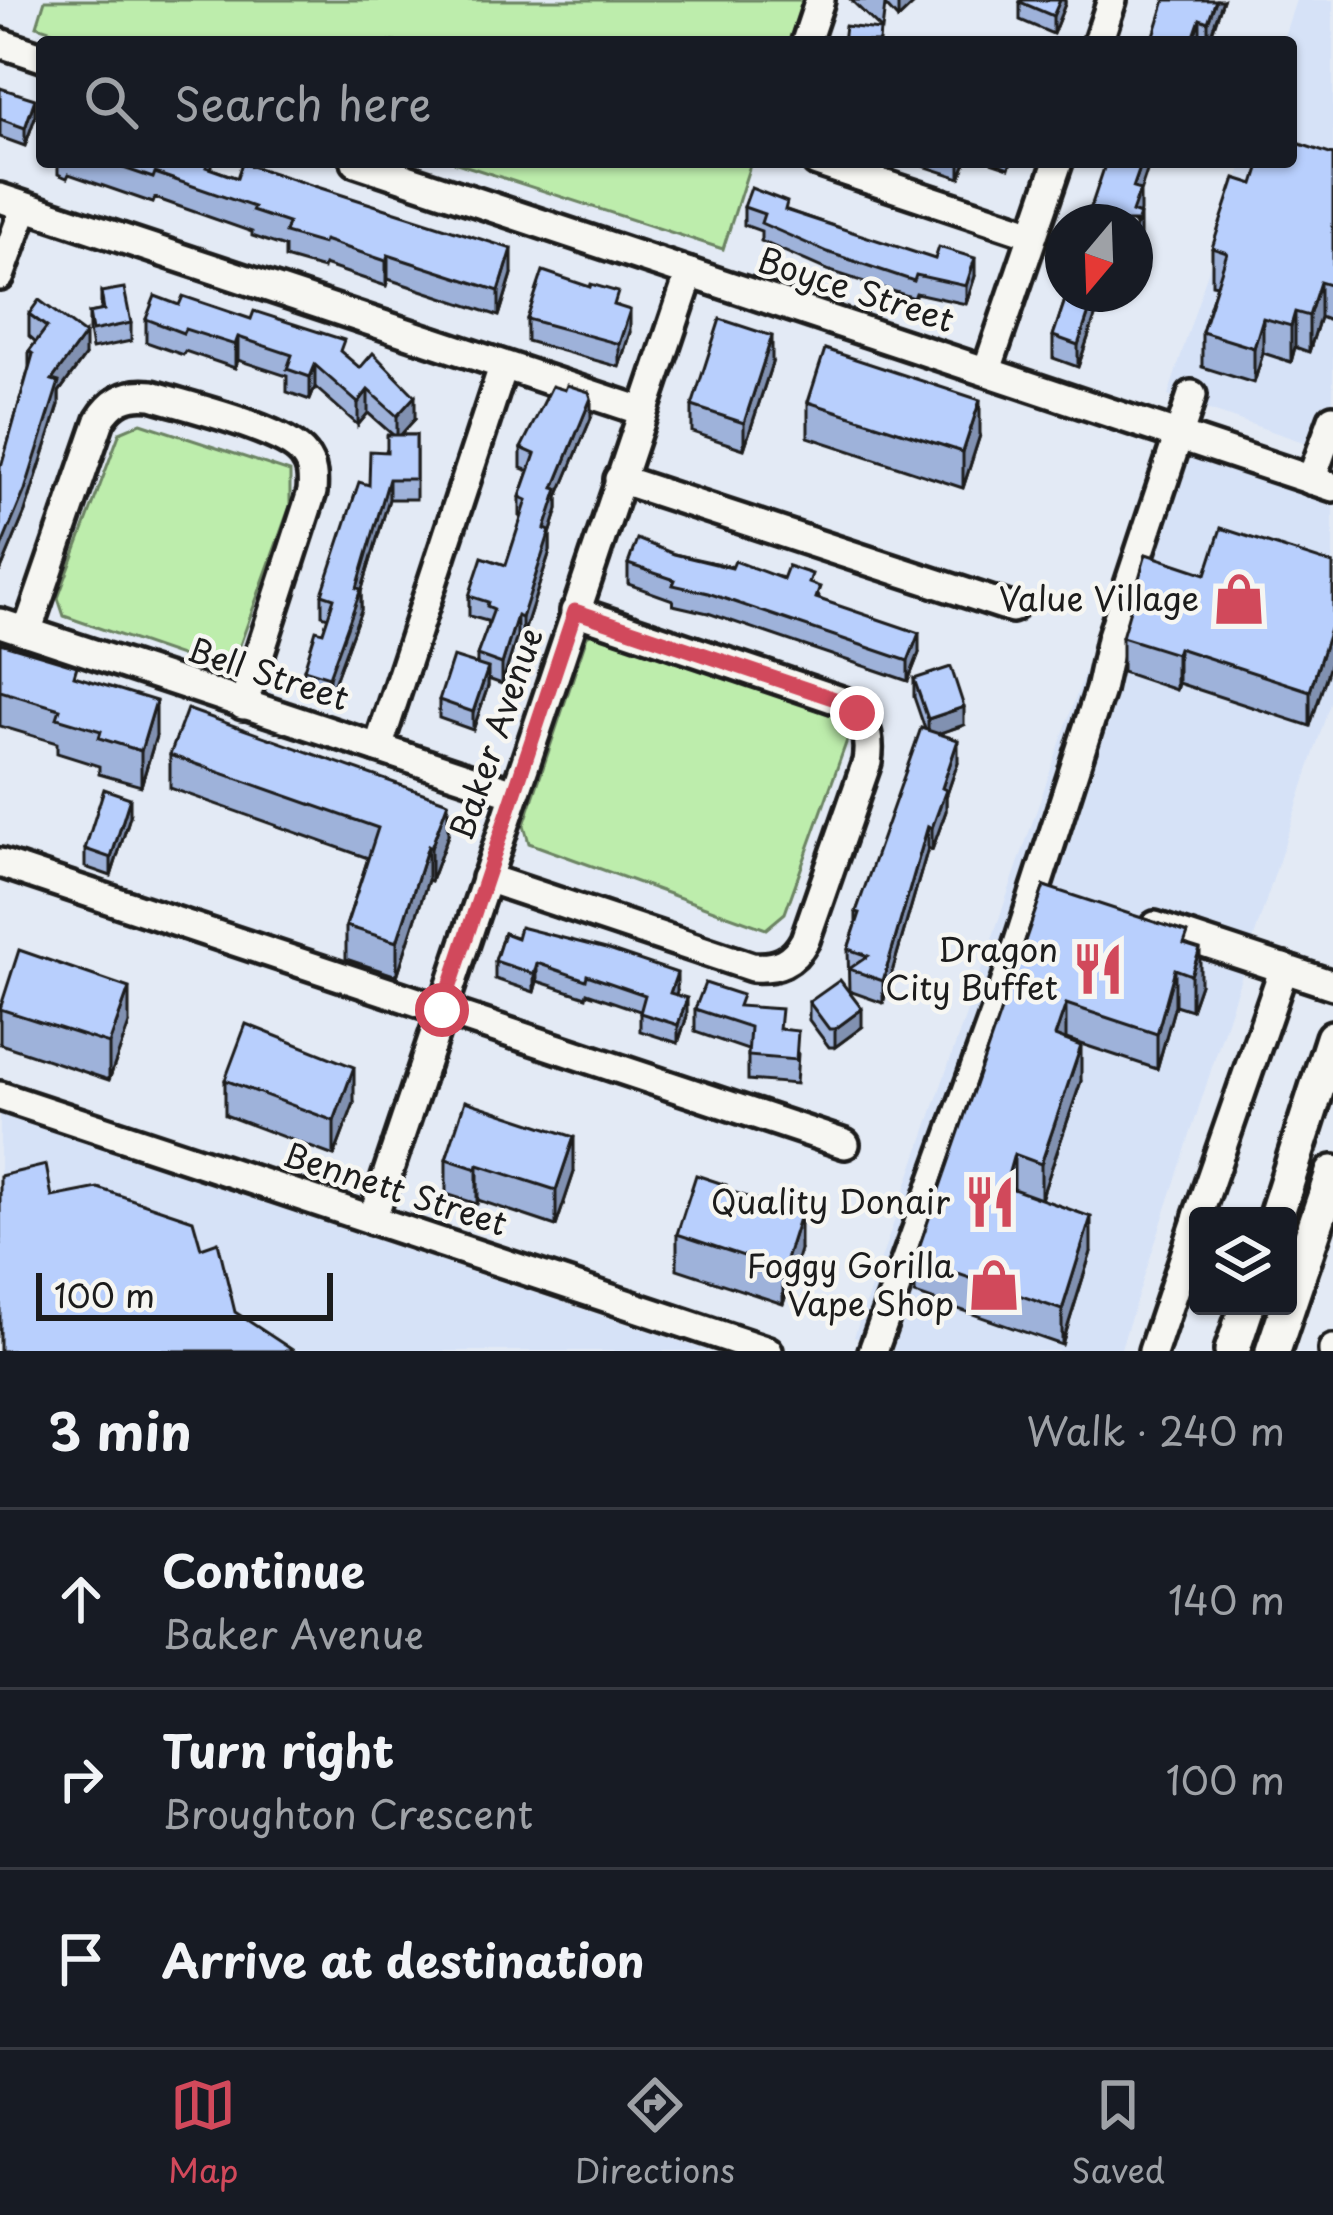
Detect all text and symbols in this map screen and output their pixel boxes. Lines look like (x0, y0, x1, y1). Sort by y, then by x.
search box (36, 36, 1297, 168)
text: Search here (174, 68, 431, 136)
icon: search (78, 69, 144, 135)
north arrow (1045, 204, 1153, 312)
street label: Boyce Street (752, 233, 961, 343)
shop icon: Value Village (1210, 570, 1268, 628)
place label: Value Village (999, 572, 1199, 622)
street label: Baker Avenue (434, 620, 554, 846)
street label: Bell Street (181, 623, 356, 722)
route end (830, 686, 884, 740)
place label: Dragon City Buffet (885, 923, 1058, 1011)
restaurant icon: Dragon City Buffet (1069, 940, 1127, 998)
route start (415, 983, 469, 1037)
street label: Bennett Street (277, 1127, 514, 1247)
restaurant icon: Quality Donair (961, 1173, 1019, 1231)
place label: Quality Donair (711, 1175, 950, 1225)
map controls (1189, 1207, 1297, 1315)
button: layers (1189, 1207, 1297, 1315)
place label: Foggy Gorilla Vape Shop (747, 1239, 954, 1327)
shop icon: Foggy Gorilla Vape Shop (965, 1256, 1023, 1314)
scale bar (36, 1267, 333, 1320)
text: 100 m (54, 1269, 155, 1319)
text: 3 min (48, 1391, 192, 1468)
text: Walk · 240 m (1027, 1400, 1285, 1459)
text: Continue (162, 1535, 365, 1603)
icon: ahead (48, 1566, 114, 1632)
text: 140 m (1168, 1569, 1285, 1628)
text: Baker Avenue (162, 1603, 424, 1662)
text: Turn right (162, 1715, 394, 1783)
icon: right (48, 1746, 114, 1812)
text: 100 m (1166, 1749, 1285, 1808)
text: Broughton Crescent (162, 1783, 533, 1842)
text: Arrive at destination (162, 1925, 645, 1993)
icon: arrive (48, 1926, 114, 1992)
tab: Map (168, 2072, 239, 2194)
tab: Directions (575, 2072, 735, 2194)
tab: Saved (1071, 2072, 1165, 2194)

